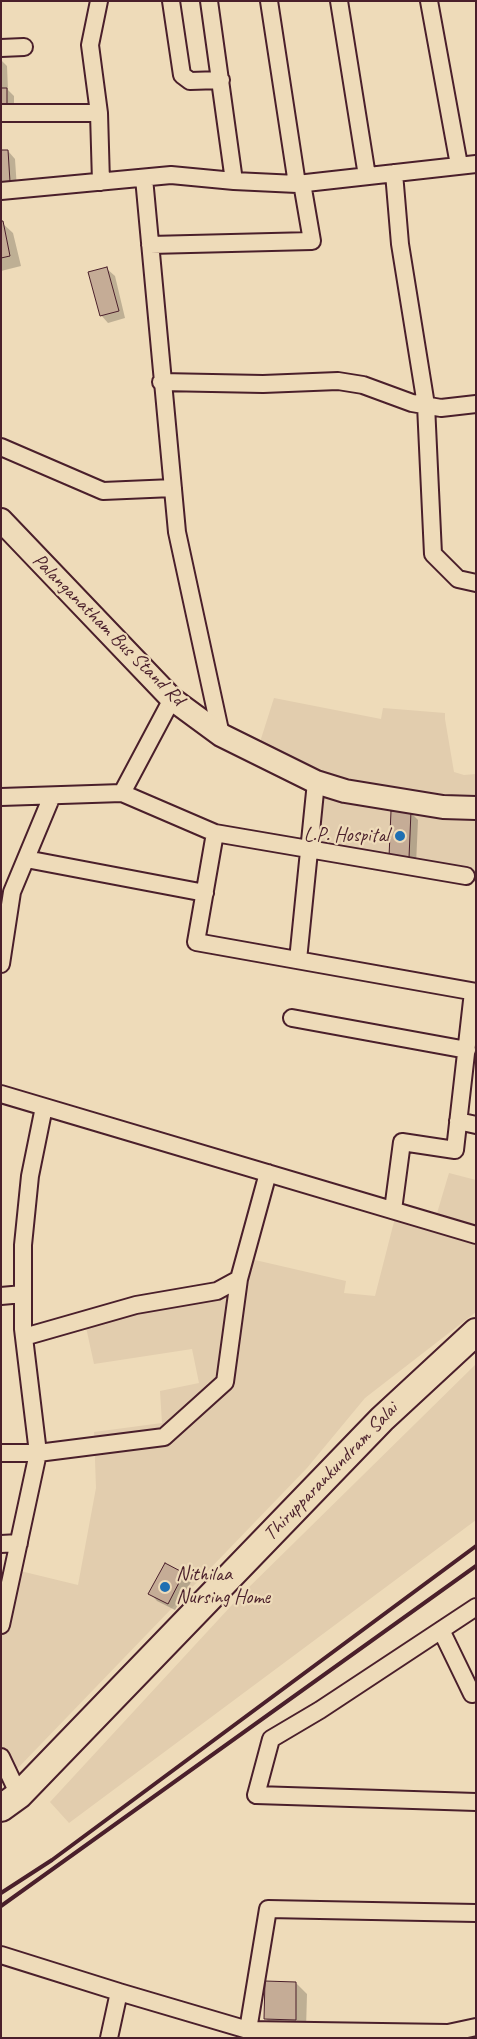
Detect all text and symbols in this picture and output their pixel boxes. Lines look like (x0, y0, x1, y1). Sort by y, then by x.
street label: Palanganatham Bus Stand Rd (27, 549, 189, 711)
place label: L.P. Hospital (304, 824, 389, 848)
marker: L.P. Hospital (393, 829, 407, 843)
street label: Thirupparankundram Salai (259, 1398, 403, 1546)
place label: Nithilaa Nursing Home (176, 1563, 270, 1610)
marker: Nithilaa Nursing Home (158, 1580, 172, 1594)

